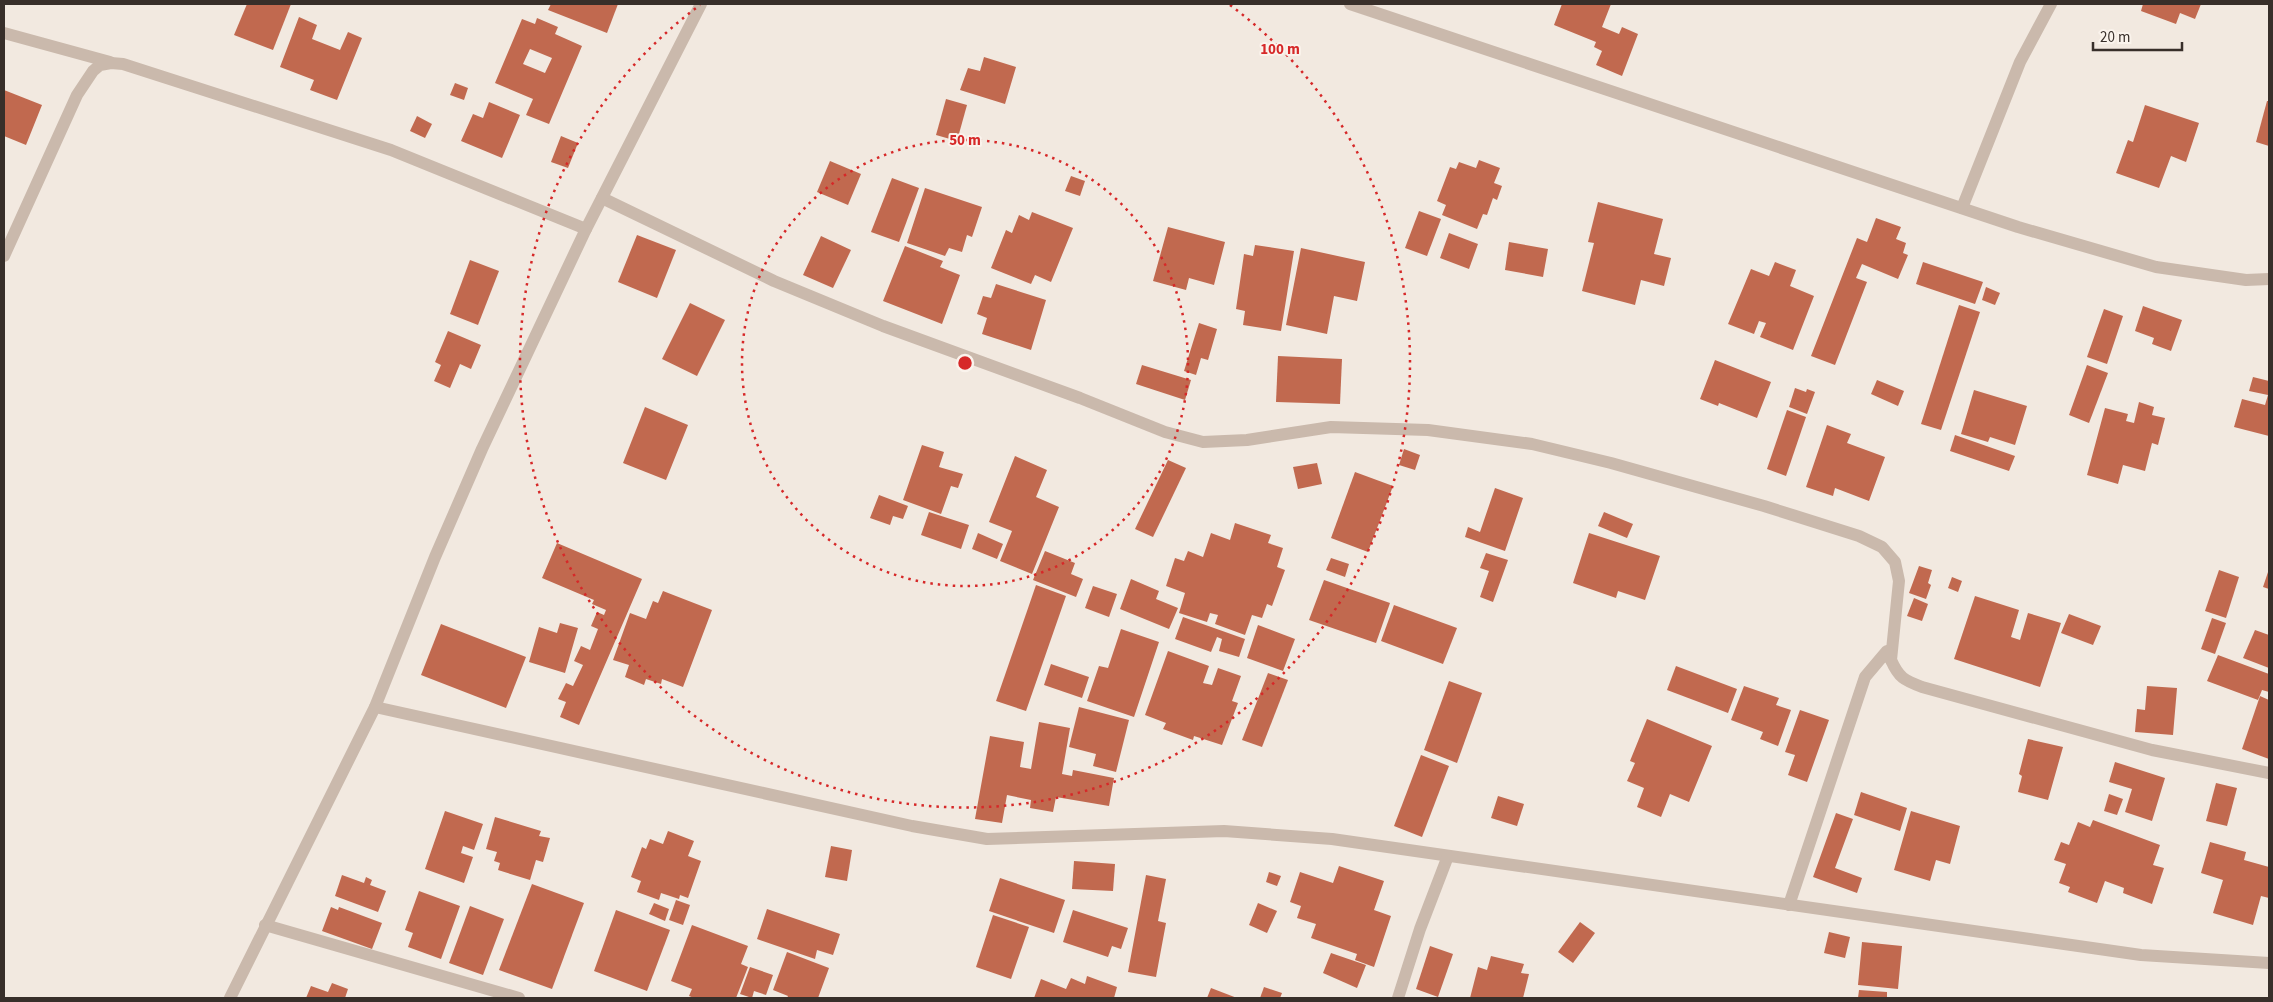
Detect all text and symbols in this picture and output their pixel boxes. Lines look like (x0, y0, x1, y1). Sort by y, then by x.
scale bar (2093, 20, 2182, 52)
text: 20 m (2100, 27, 2130, 48)
text: 100 m (1260, 39, 1300, 60)
text: 50 m (949, 130, 981, 151)
centre of rings (956, 354, 974, 372)

